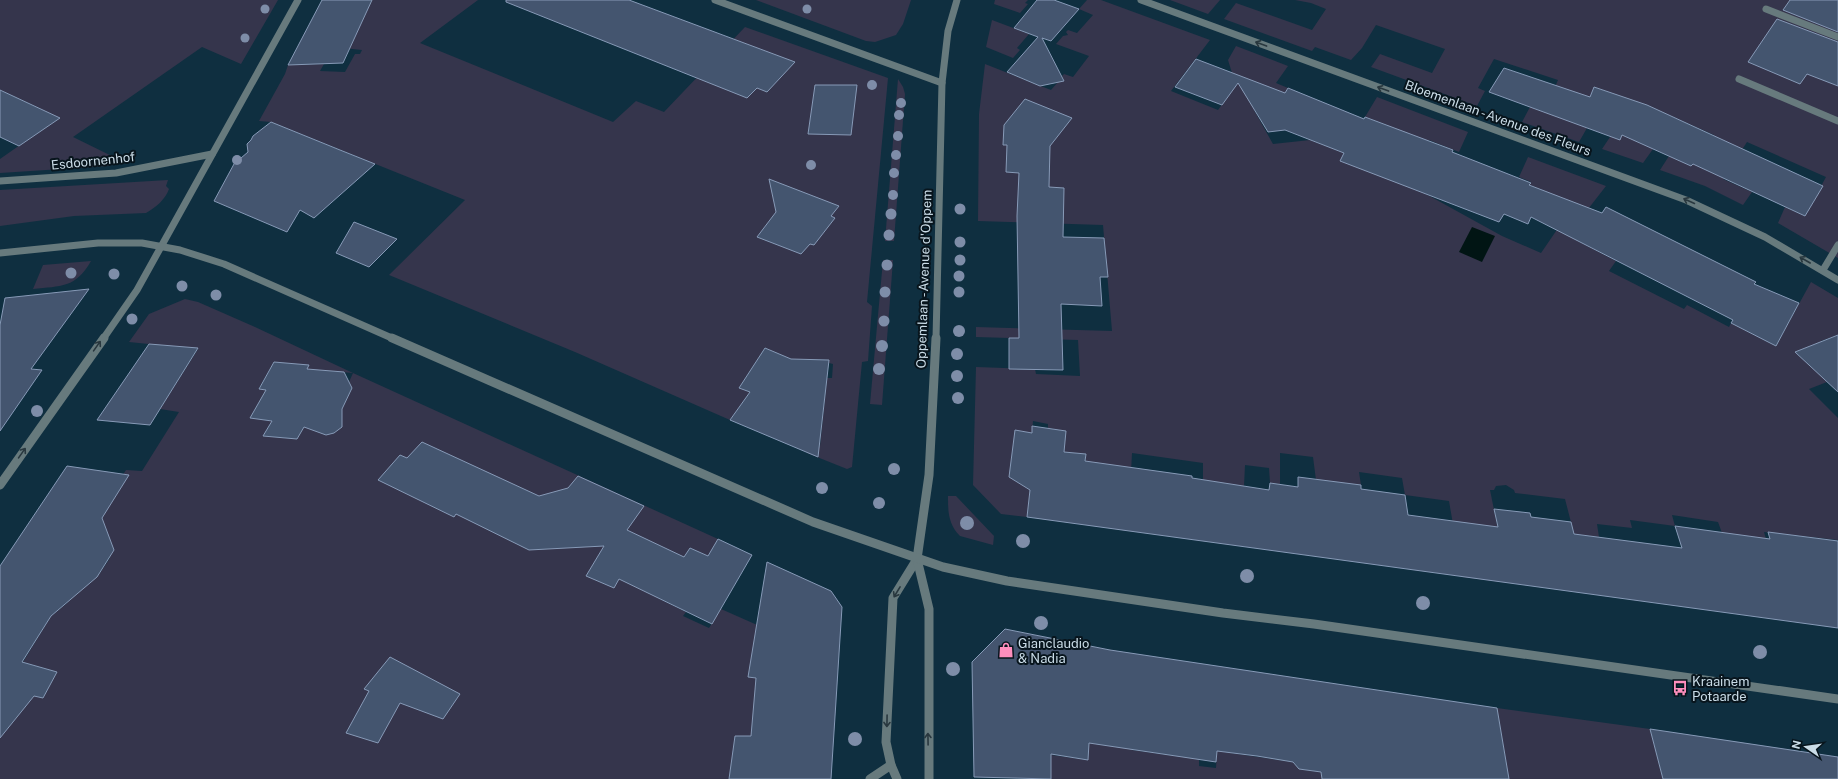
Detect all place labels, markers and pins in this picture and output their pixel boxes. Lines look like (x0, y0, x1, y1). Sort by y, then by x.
place label: Gianclaudio & Nadia (1018, 636, 1089, 666)
shop icon: Gianclaudio & Nadia (997, 641, 1015, 659)
place label: Kraainem Potaarde (1692, 674, 1749, 704)
bus stop icon: Kraainem Potaarde (1671, 679, 1689, 697)

